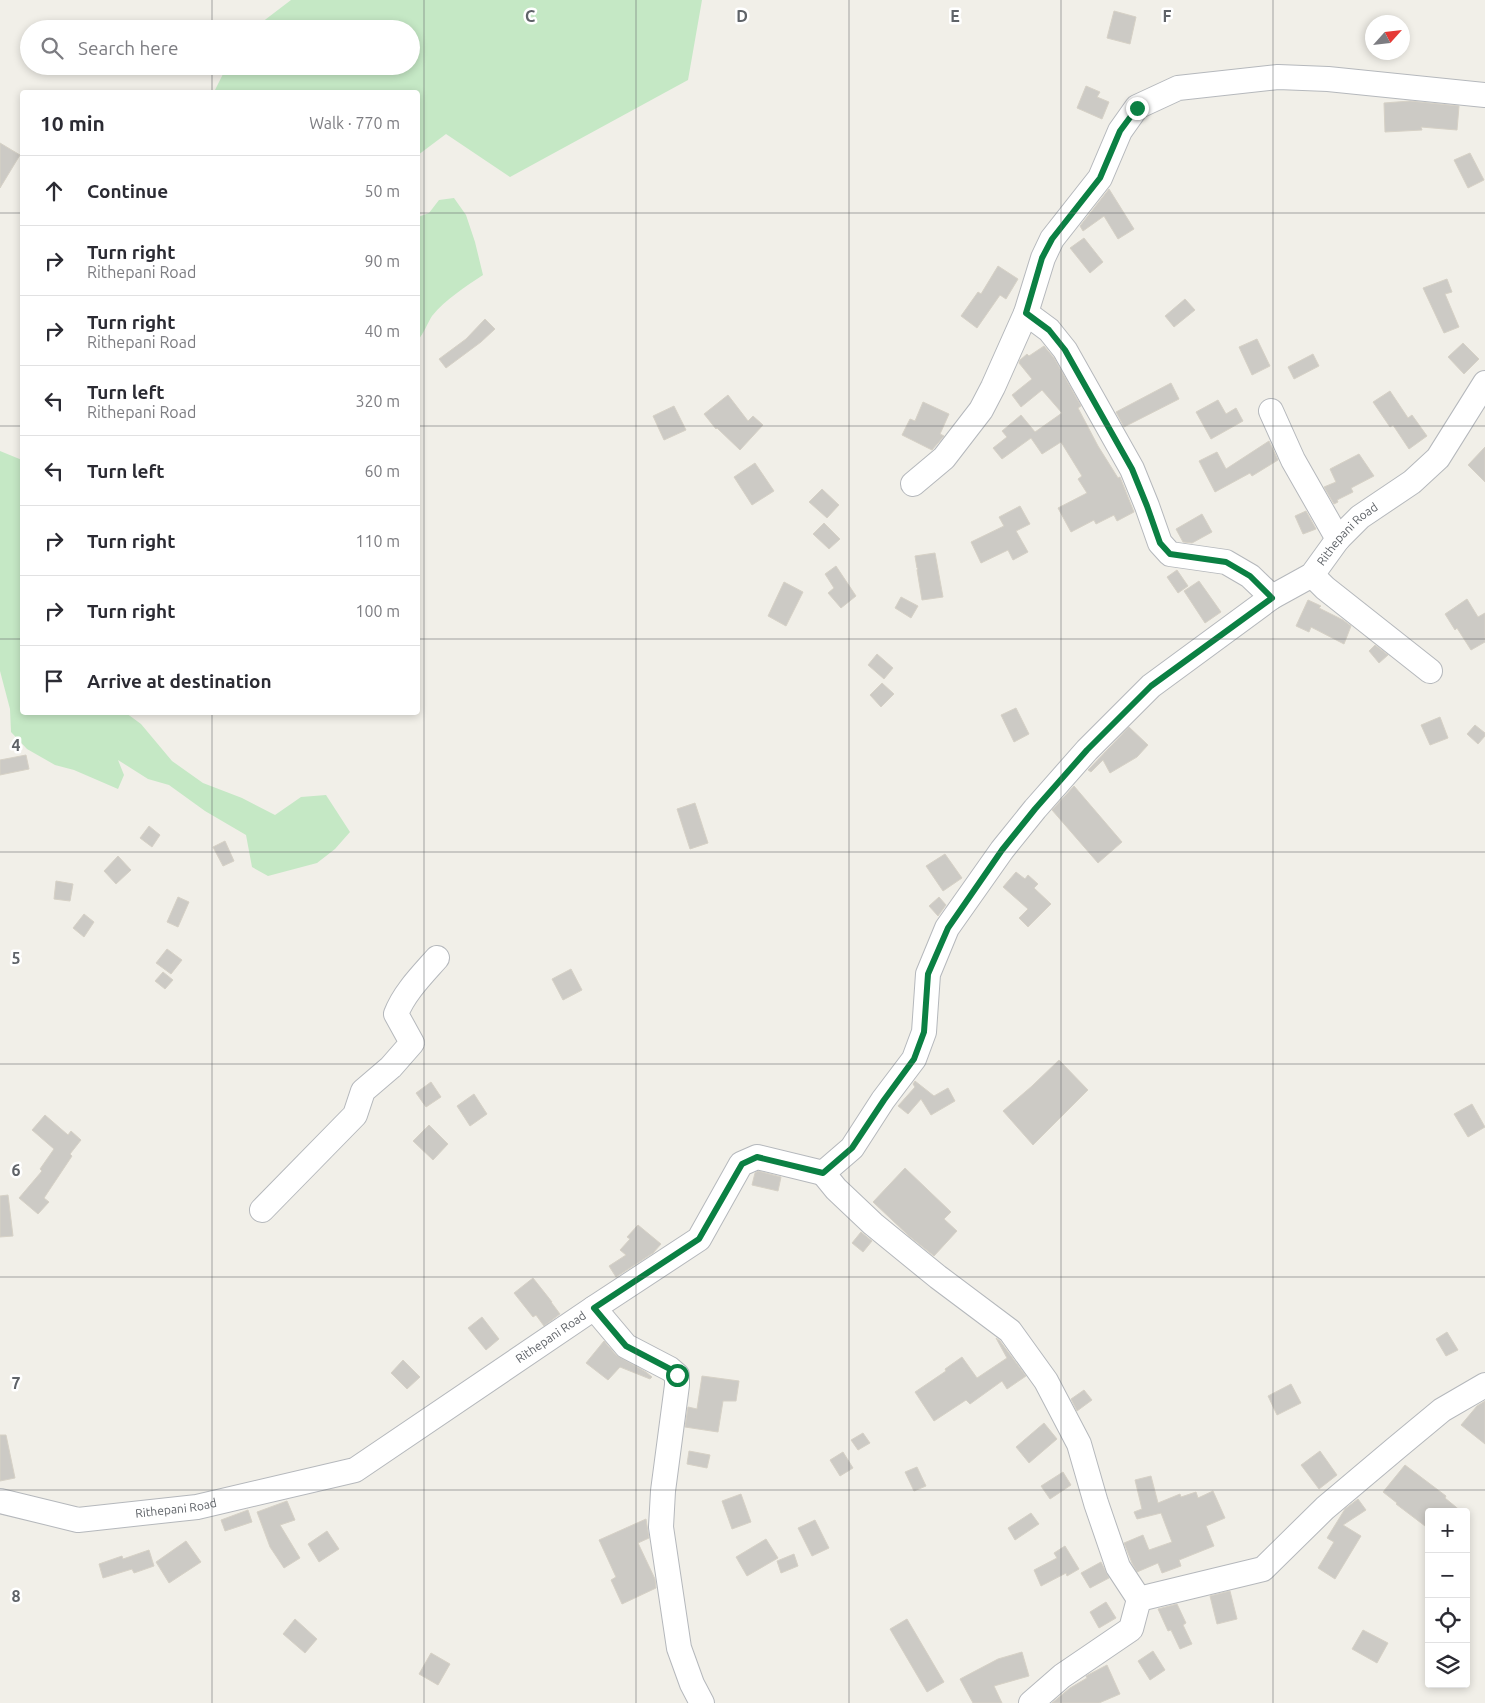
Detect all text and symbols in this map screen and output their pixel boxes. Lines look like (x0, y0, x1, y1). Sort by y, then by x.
text: C (525, 7, 535, 25)
text: D (736, 7, 748, 25)
text: E (950, 7, 960, 25)
text: F (1163, 7, 1172, 25)
north arrow (1365, 15, 1410, 60)
search box (20, 20, 420, 75)
icon: search (38, 34, 66, 62)
text: Search here (78, 37, 178, 59)
route end (1126, 97, 1149, 120)
text: 10 min (40, 111, 105, 135)
text: Walk · 770 m (309, 114, 400, 132)
icon: ahead (40, 177, 68, 205)
text: Continue (87, 180, 168, 202)
text: 50 m (364, 182, 400, 200)
text: Turn right (87, 241, 175, 263)
icon: right (40, 247, 68, 275)
text: 90 m (364, 252, 400, 270)
text: Rithepani Road (87, 263, 196, 281)
text: Turn right (87, 311, 175, 333)
icon: right (40, 317, 68, 345)
text: 40 m (364, 322, 400, 340)
text: Rithepani Road (87, 333, 196, 351)
text: Turn left (87, 381, 165, 403)
icon: left (40, 387, 68, 415)
text: 320 m (355, 392, 400, 410)
text: Rithepani Road (87, 403, 196, 421)
icon: left (40, 457, 68, 485)
text: Turn left (87, 460, 165, 482)
text: 60 m (364, 462, 400, 480)
street label: Rithepani Road (1314, 500, 1380, 568)
icon: right (40, 527, 68, 555)
text: Turn right (87, 530, 175, 552)
text: 110 m (355, 532, 400, 550)
icon: right (40, 597, 68, 625)
text: Turn right (87, 600, 175, 622)
text: 100 m (355, 602, 400, 620)
icon: arrive (40, 667, 68, 695)
text: Arrive at destination (87, 670, 272, 692)
text: 4 (11, 736, 21, 754)
text: 5 (11, 949, 21, 967)
text: 6 (11, 1161, 21, 1179)
street label: Rithepani Road (513, 1308, 588, 1365)
route start (666, 1364, 689, 1387)
text: 7 (11, 1374, 21, 1392)
street label: Rithepani Road (135, 1496, 218, 1520)
map controls (1425, 1508, 1470, 1688)
button: + (1425, 1508, 1470, 1553)
button: − (1425, 1553, 1470, 1598)
text: 8 (11, 1587, 21, 1605)
button: locate (1425, 1598, 1470, 1643)
button: layers (1425, 1643, 1470, 1688)

